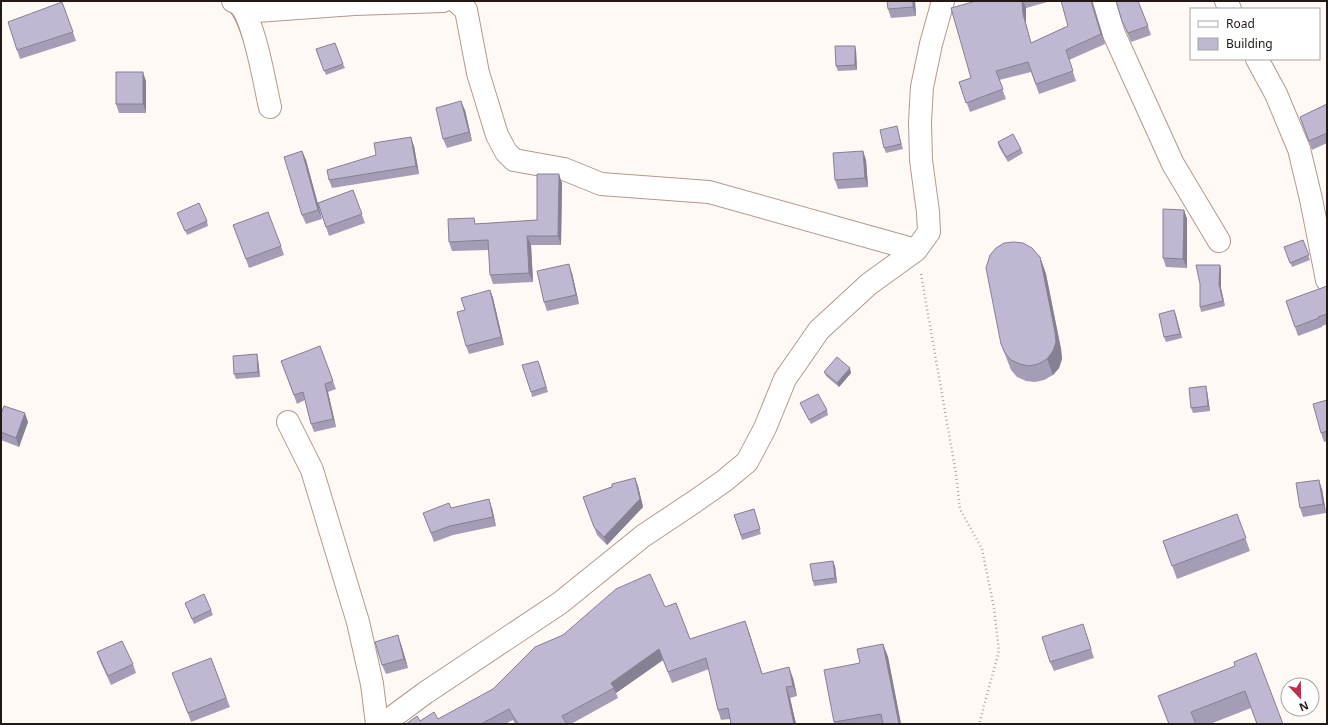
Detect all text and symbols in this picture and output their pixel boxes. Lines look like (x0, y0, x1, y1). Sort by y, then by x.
legend (1190, 8, 1320, 60)
text: Road (1226, 15, 1255, 32)
text: Building (1226, 35, 1273, 52)
north arrow (1280, 677, 1320, 717)
text: N (1297, 698, 1311, 715)

